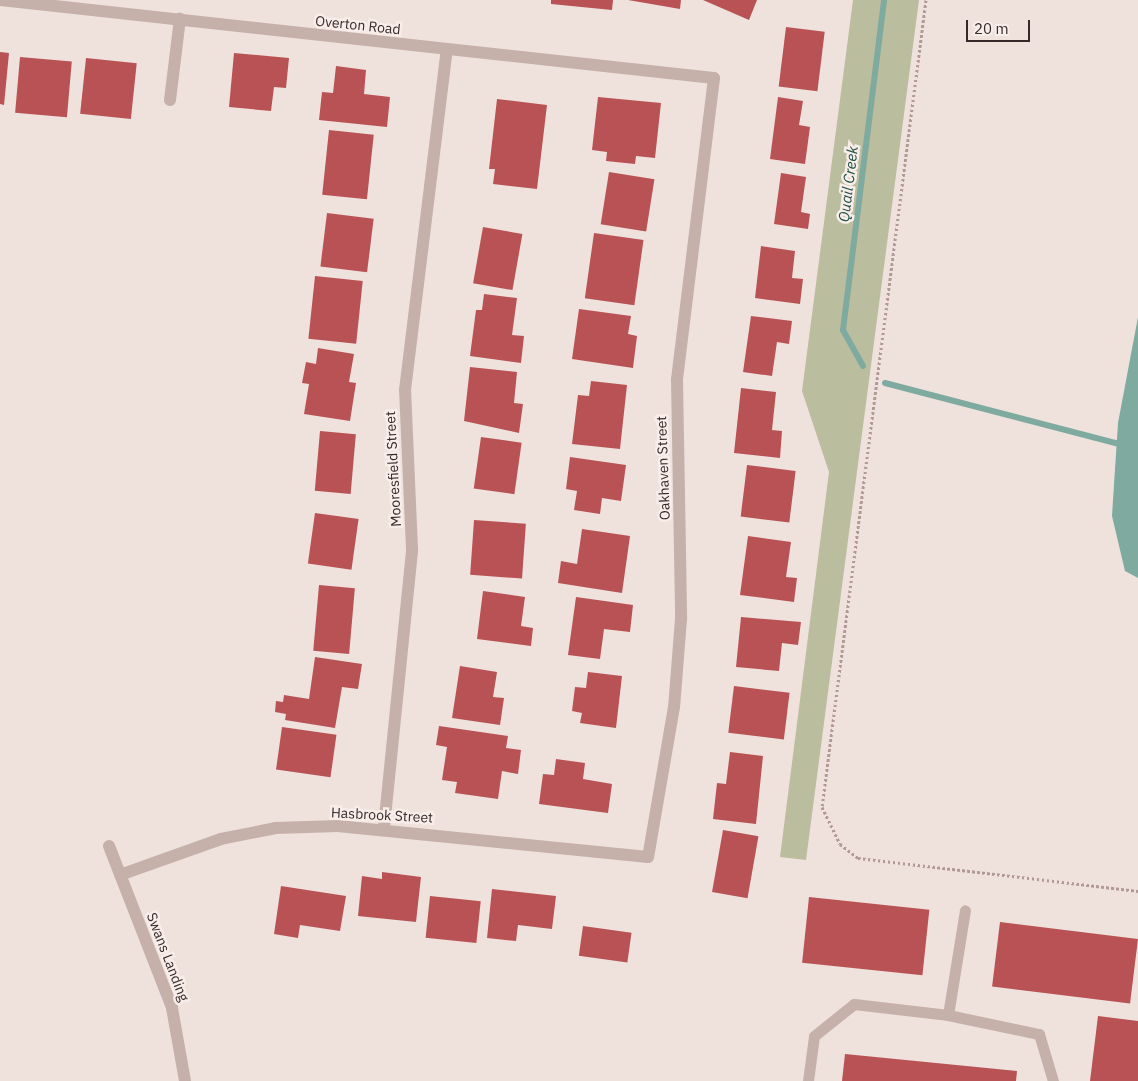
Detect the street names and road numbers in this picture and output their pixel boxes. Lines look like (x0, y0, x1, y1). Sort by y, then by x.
street label: Overton Road (315, 12, 401, 38)
street label: Mooresfield Street (382, 411, 404, 527)
street label: Oakhaven Street (653, 416, 673, 520)
street label: Hasbrook Street (331, 804, 433, 826)
street label: Swans Landing (143, 910, 193, 1004)

